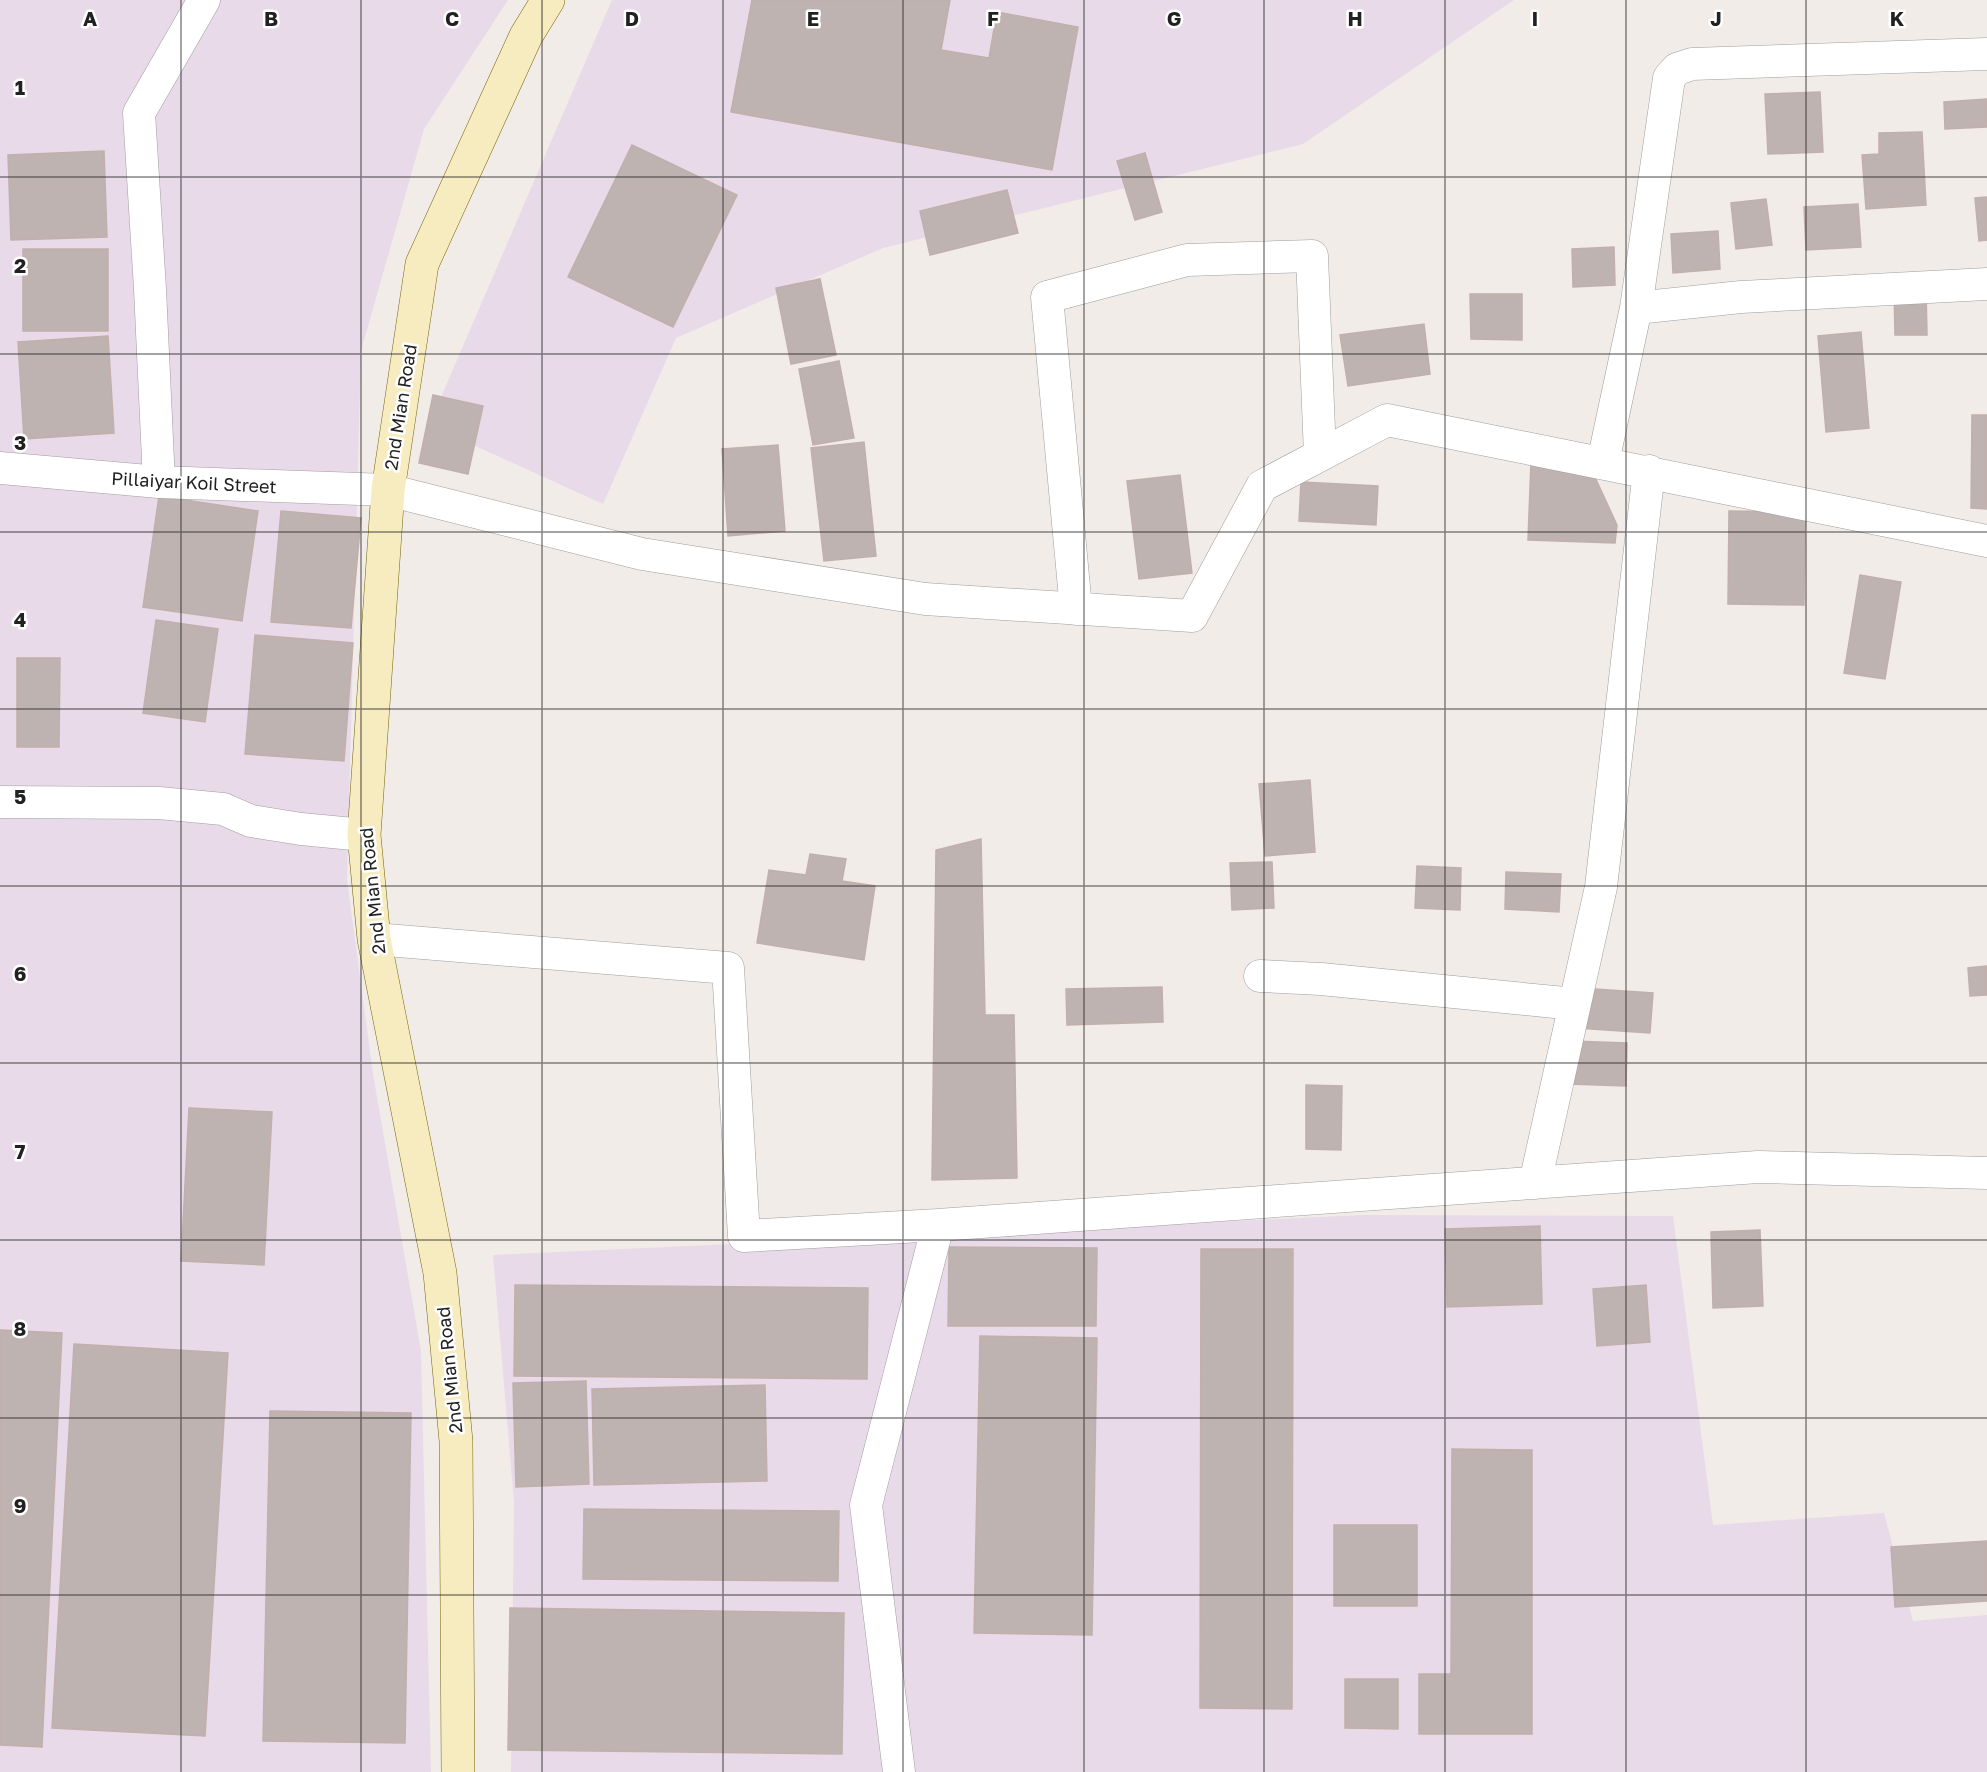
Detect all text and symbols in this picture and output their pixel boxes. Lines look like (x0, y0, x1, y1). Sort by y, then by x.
text: A (83, 6, 97, 30)
text: B (264, 6, 278, 30)
text: C (445, 6, 459, 30)
text: D (625, 6, 639, 30)
text: E (807, 6, 819, 30)
text: F (987, 6, 999, 30)
text: G (1167, 6, 1181, 30)
text: H (1347, 6, 1363, 30)
text: I (1532, 6, 1538, 30)
text: J (1710, 6, 1722, 30)
text: K (1890, 6, 1905, 30)
text: 1 (15, 75, 25, 99)
text: 2 (14, 253, 26, 277)
street label: 2nd Mian Road (379, 342, 421, 472)
text: 3 (14, 430, 26, 454)
street label: Pillaiyar Koil Street (111, 467, 277, 497)
text: 4 (14, 607, 26, 631)
text: 5 (14, 784, 26, 808)
street label: 2nd Mian Road (354, 827, 390, 955)
text: 6 (14, 961, 26, 985)
text: 7 (15, 1139, 26, 1163)
street label: 2nd Mian Road (431, 1306, 467, 1434)
text: 8 (14, 1316, 26, 1340)
text: 9 (14, 1493, 26, 1517)

